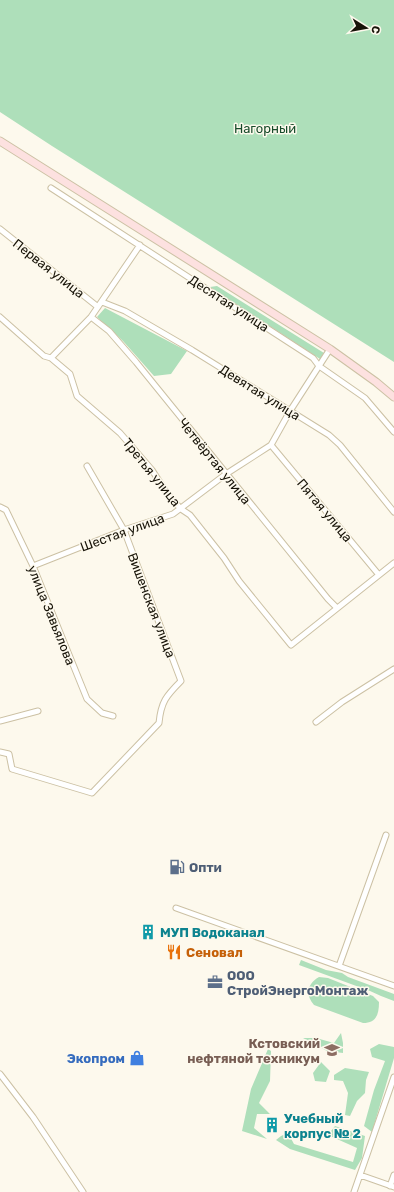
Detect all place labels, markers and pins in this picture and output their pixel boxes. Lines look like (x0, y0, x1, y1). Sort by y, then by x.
fuel station icon: Опти (168, 858, 186, 876)
place label: Опти (189, 860, 222, 875)
building icon: МУП Водоканал (139, 923, 157, 941)
place label: МУП Водоканал (160, 925, 265, 940)
restaurant icon: Сеновал (165, 943, 183, 961)
place label: Сеновал (186, 945, 243, 960)
place label: ООО СтройЭнергоМонтаж (227, 968, 368, 998)
office icon: ООО СтройЭнергоМонтаж (206, 973, 224, 991)
place label: Кстовский нефтяной техникум (187, 1036, 320, 1066)
school or university icon: Кстовский нефтяной техникум (323, 1041, 341, 1059)
shop icon: Экопром (128, 1049, 146, 1067)
place label: Экопром (67, 1051, 125, 1066)
place label: Учебный корпус № 2 (284, 1111, 361, 1141)
building icon: Учебный корпус № 2 (263, 1116, 281, 1134)

